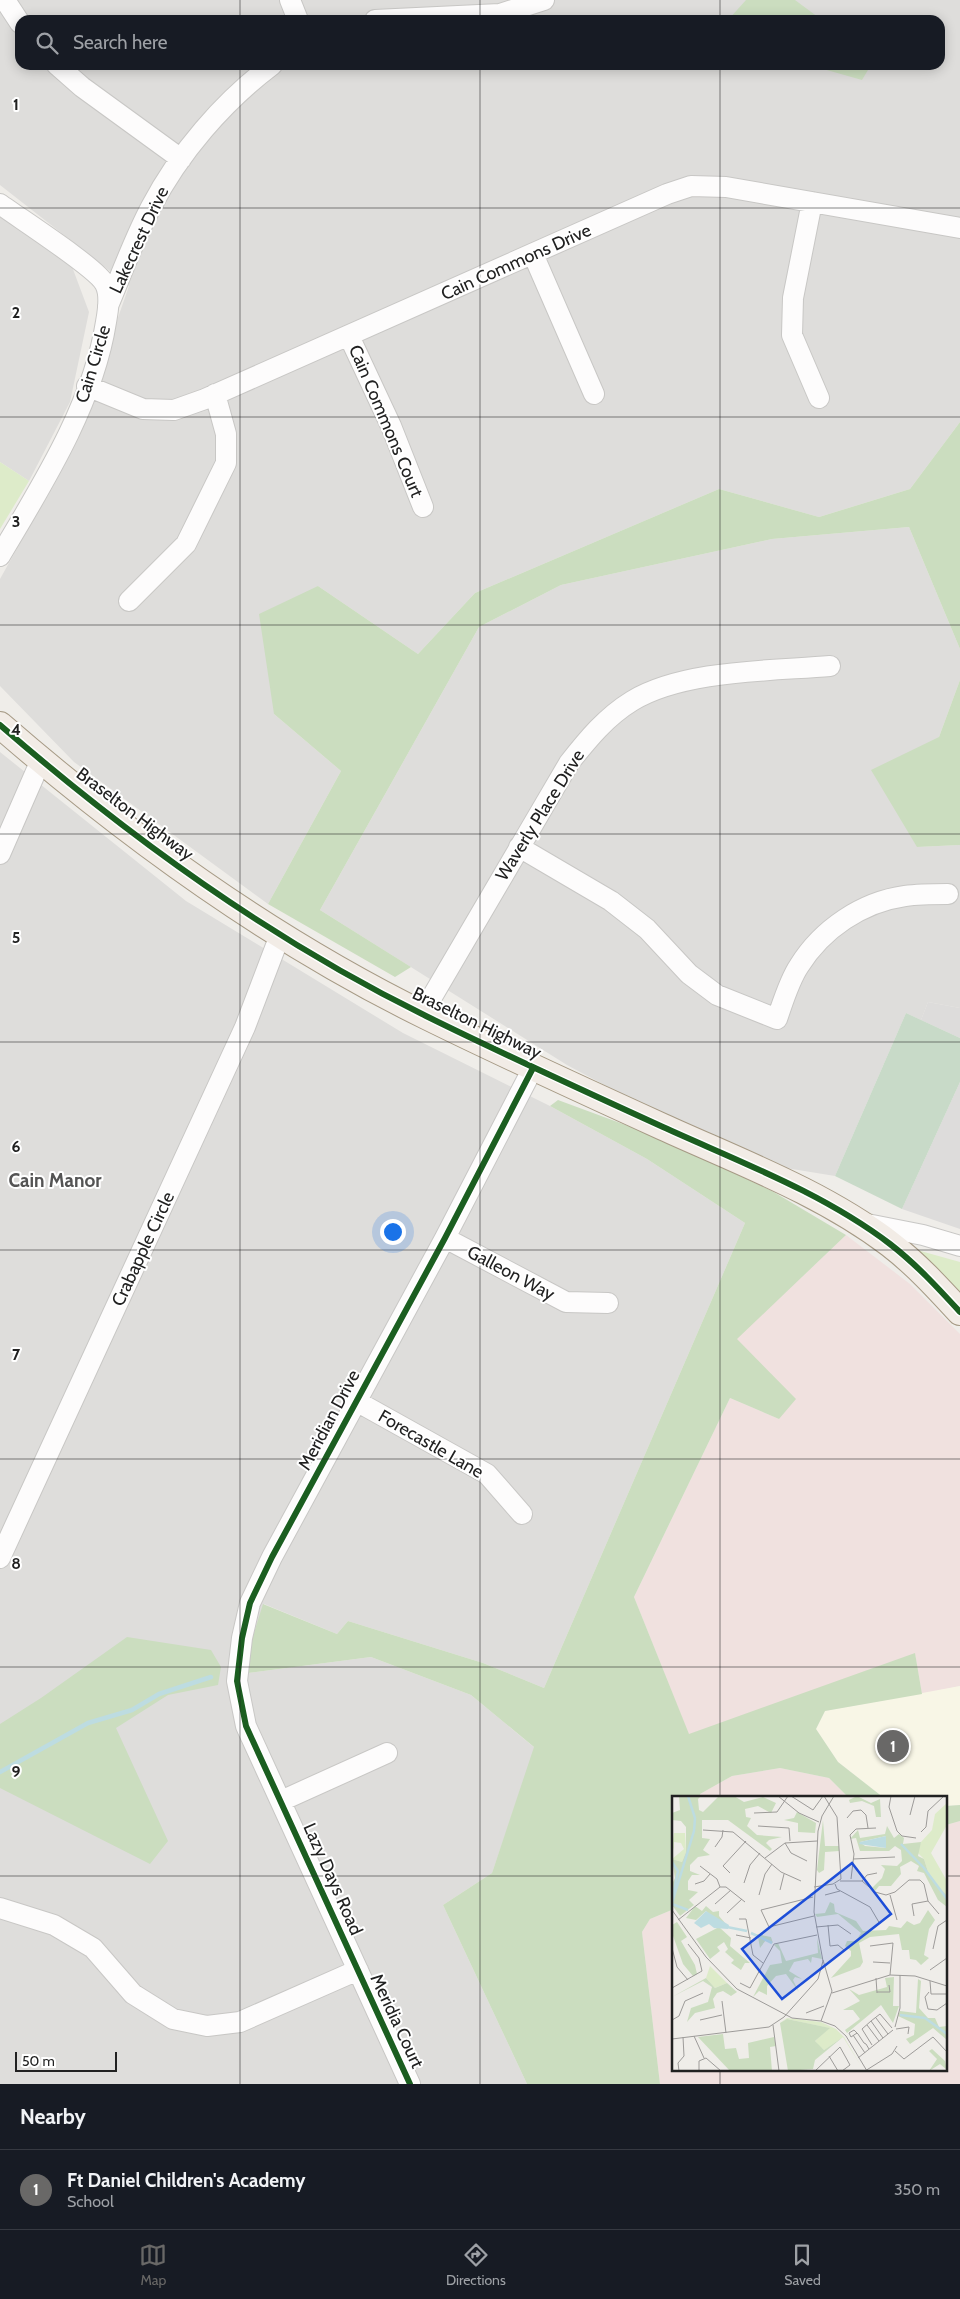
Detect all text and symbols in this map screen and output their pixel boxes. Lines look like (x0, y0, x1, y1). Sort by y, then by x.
search box (15, 15, 945, 70)
icon: search (33, 29, 61, 57)
text: Search here (73, 31, 167, 54)
text: 1 (13, 95, 19, 114)
street label: Lakecrest Drive (105, 183, 173, 297)
street label: Cain Commons Drive (438, 219, 594, 305)
text: 2 (12, 303, 20, 322)
street label: Cain Circle (71, 322, 115, 406)
street label: Cain Commons Court (344, 342, 428, 500)
text: 3 (12, 512, 20, 531)
text: 4 (11, 720, 21, 739)
street label: Waverly Place Drive (491, 745, 589, 885)
street label: Braselton Highway (72, 763, 198, 865)
text: 5 (12, 928, 20, 947)
street label: Braselton Highway (409, 982, 545, 1064)
text: 6 (12, 1137, 21, 1156)
district label: Cain Manor (8, 1169, 102, 1192)
street label: Crabapple Circle (107, 1188, 179, 1310)
your location (380, 1219, 406, 1245)
street label: Galleon Way (463, 1241, 559, 1305)
text: 7 (12, 1345, 21, 1364)
street label: Meridian Drive (293, 1366, 365, 1474)
street label: Forecastle Lane (374, 1405, 488, 1483)
text: 8 (11, 1554, 21, 1573)
pin: 1 (877, 1727, 909, 1765)
text: 9 (12, 1762, 21, 1781)
inset map (672, 1796, 948, 2072)
street label: Lazy Days Road (299, 1820, 367, 1938)
street label: Meridia Court (366, 1970, 428, 2072)
scale bar (15, 2049, 118, 2072)
text: 50 m (22, 2052, 55, 2070)
text: Nearby (20, 2104, 86, 2129)
text: Ft Daniel Children's Academy (67, 2169, 305, 2192)
text: 1 (33, 2180, 39, 2199)
text: 350 m (894, 2180, 940, 2199)
text: School (67, 2192, 114, 2211)
tab: Map (139, 2241, 167, 2289)
tab: Directions (446, 2241, 506, 2289)
tab: Saved (784, 2241, 821, 2289)

